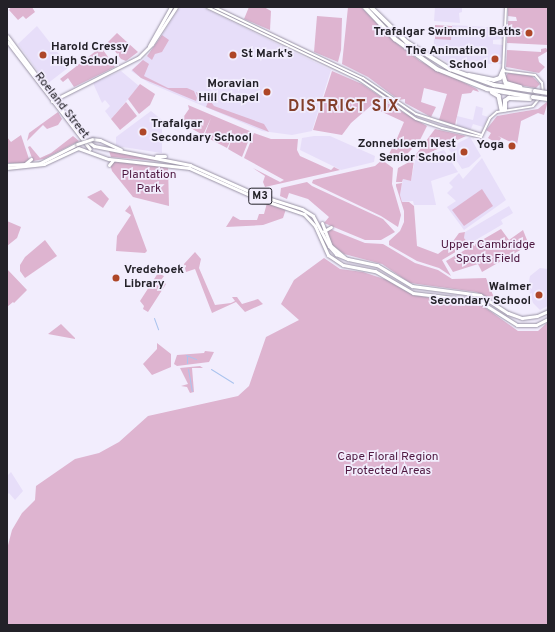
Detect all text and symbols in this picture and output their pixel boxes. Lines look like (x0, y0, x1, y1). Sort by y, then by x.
place label: Trafalgar Swimming Baths (374, 26, 521, 40)
marker: Trafalgar Swimming Baths (524, 28, 534, 38)
place label: Harold Cressy High School (51, 41, 129, 69)
place label: The Animation School (405, 45, 487, 73)
place label: St Mark's (241, 48, 293, 62)
marker: Harold Cressy High School (38, 50, 48, 60)
marker: St Mark's (228, 50, 238, 60)
marker: The Animation School (490, 54, 500, 64)
street label: Roeland Street (31, 70, 91, 142)
place label: Moravian Hill Chapel (198, 78, 259, 106)
marker: Moravian Hill Chapel (262, 87, 272, 97)
district label: DISTRICT SIX (288, 97, 400, 117)
place label: Trafalgar Secondary School (151, 118, 252, 146)
marker: Trafalgar Secondary School (138, 127, 148, 137)
place label: Zonnebloem Nest Senior School (358, 138, 456, 166)
place label: Yoga (476, 139, 504, 153)
marker: Yoga (507, 141, 517, 151)
marker: Zonnebloem Nest Senior School (459, 147, 469, 157)
park label: Plantation Park (121, 169, 177, 197)
road number: M3 (248, 187, 272, 205)
park label: Upper Cambridge Sports Field (441, 239, 535, 267)
place label: Vredehoek Library (124, 264, 184, 292)
marker: Vredehoek Library (111, 273, 121, 283)
place label: Walmer Secondary School (430, 281, 531, 309)
marker: Walmer Secondary School (534, 290, 544, 300)
park label: Cape Floral Region Protected Areas (337, 451, 439, 479)

